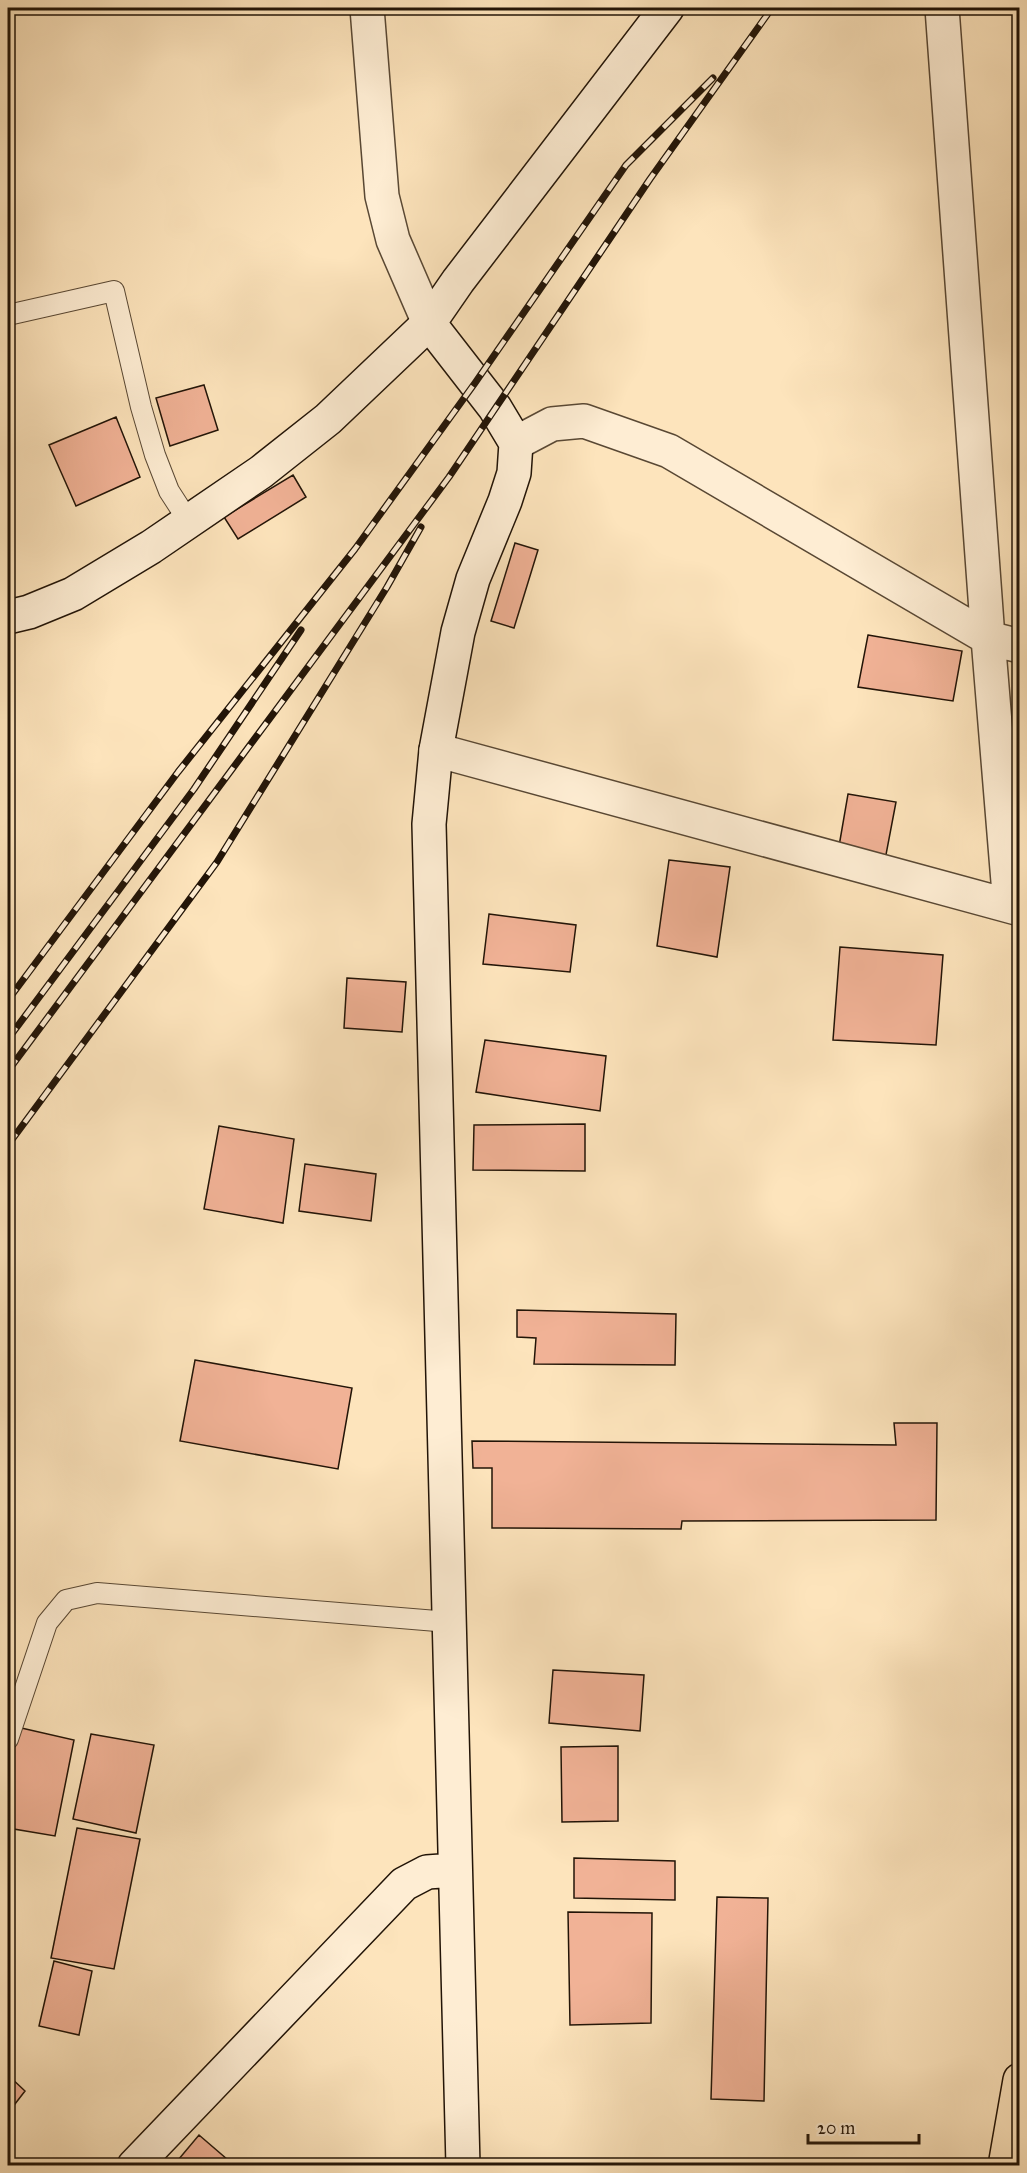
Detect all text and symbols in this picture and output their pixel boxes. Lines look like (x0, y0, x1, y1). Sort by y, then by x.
scale bar (808, 2107, 919, 2145)
text: 20 m (817, 2117, 855, 2139)

